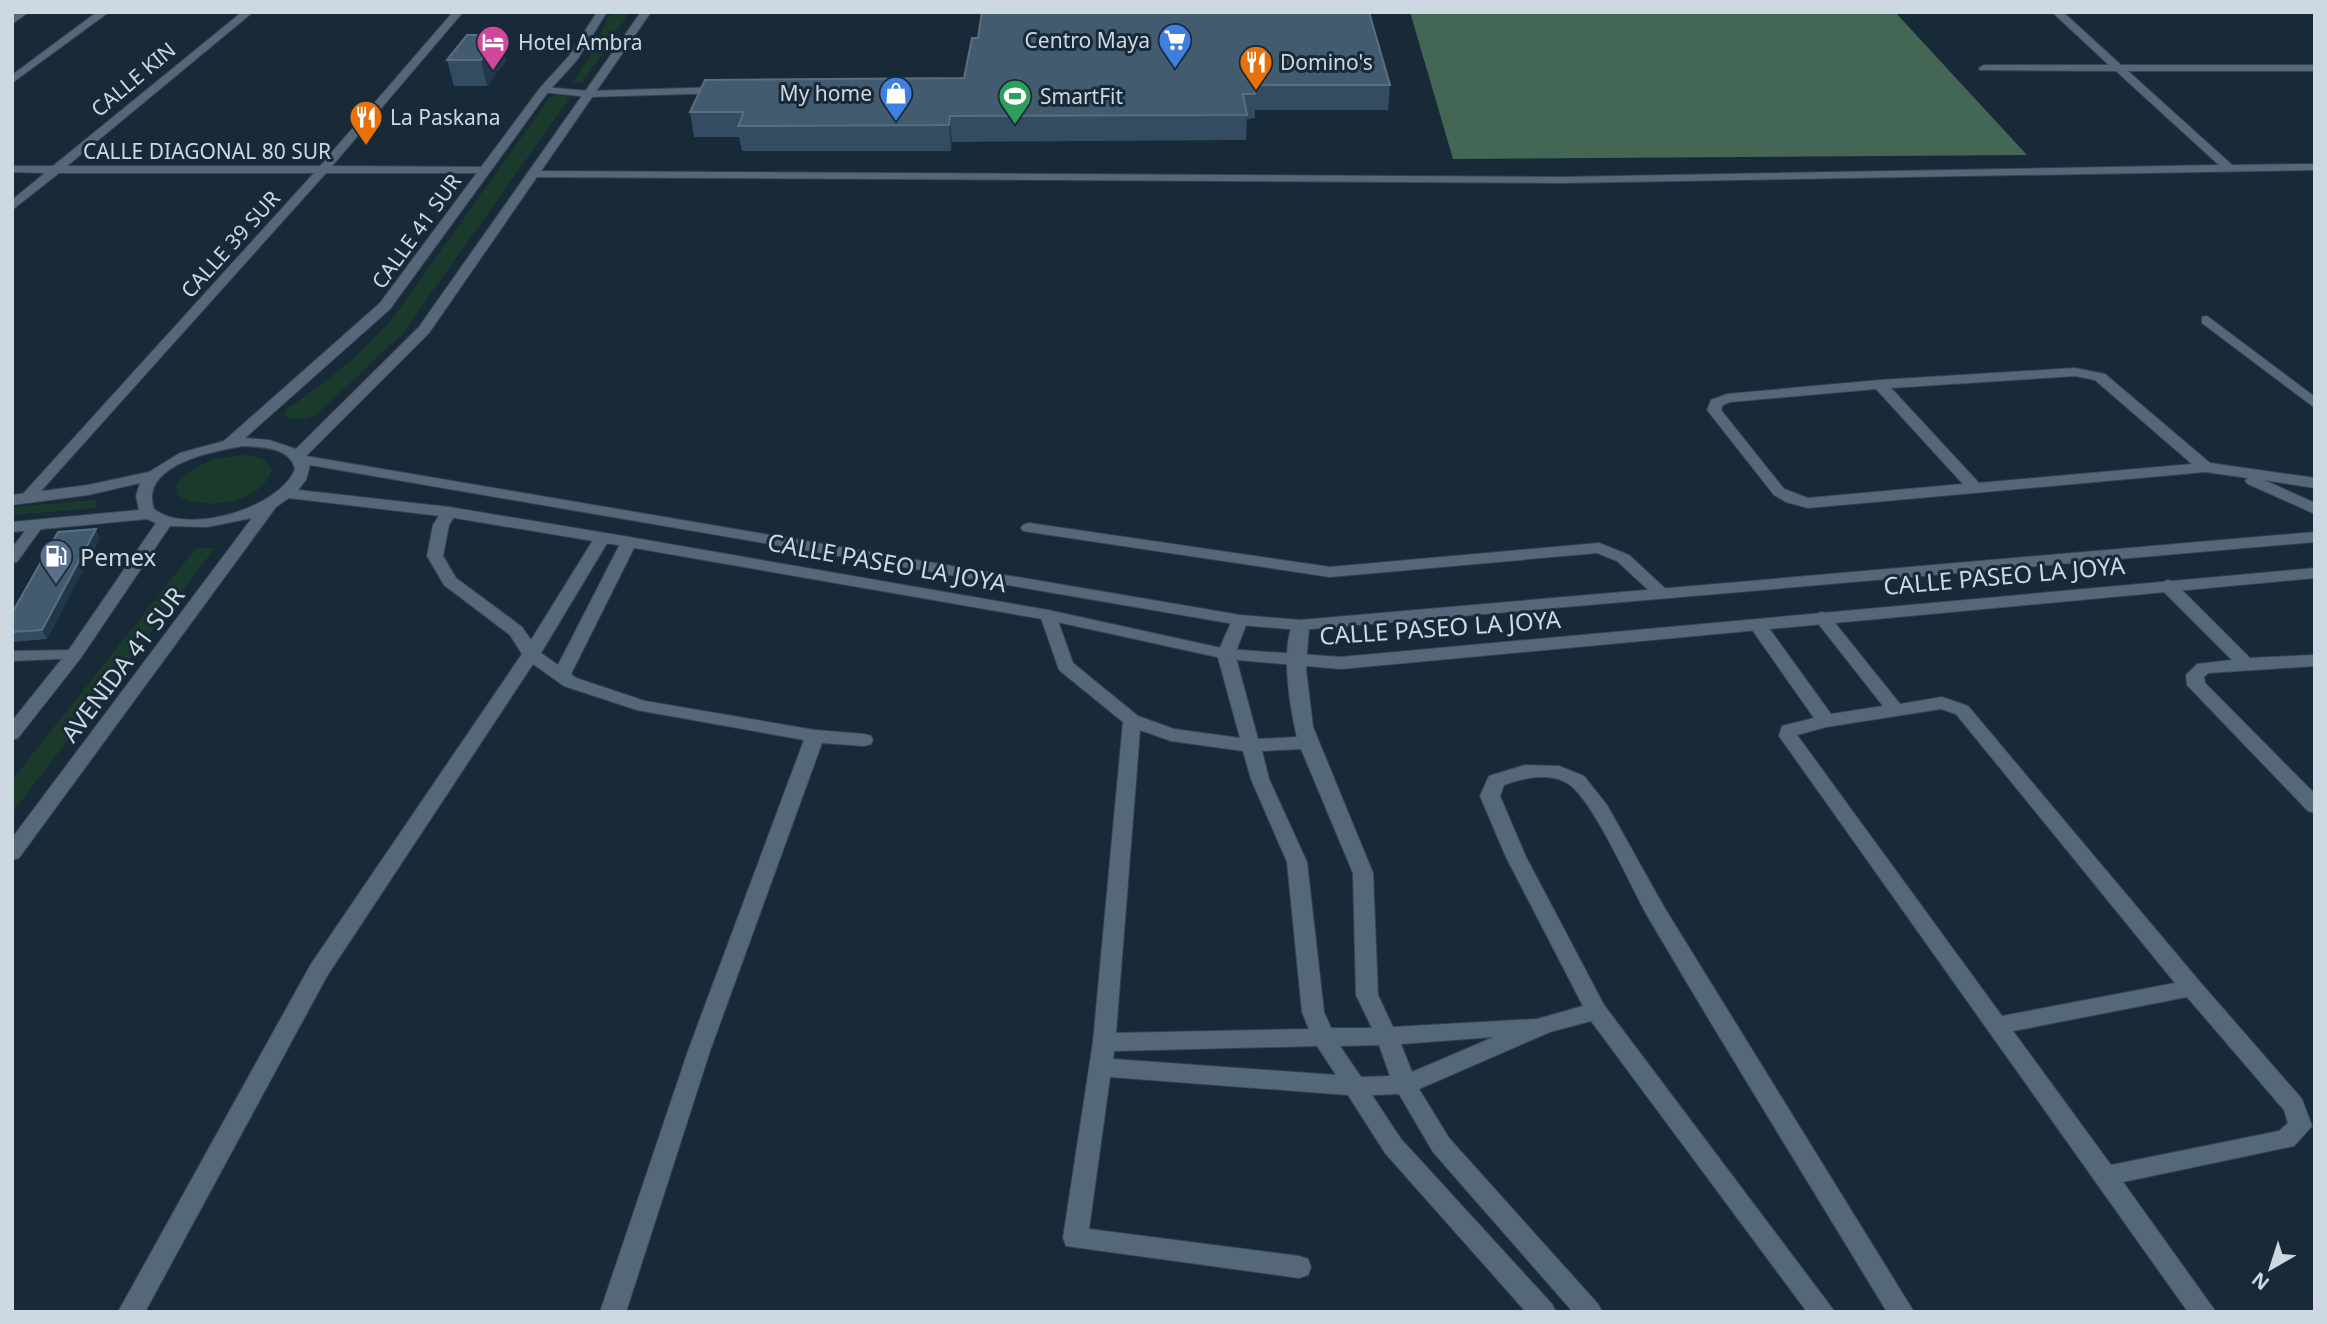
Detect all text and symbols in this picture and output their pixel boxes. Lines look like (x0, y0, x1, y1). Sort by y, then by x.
supermarket icon: Centro Maya (1156, 21, 1194, 70)
hotel icon: Hotel Ambra (474, 23, 512, 72)
place label: Centro Maya (1025, 26, 1150, 54)
place label: Hotel Ambra (518, 28, 643, 56)
street label: CALLE KIN (85, 36, 181, 122)
restaurant icon: Domino's (1237, 43, 1275, 92)
place label: Domino's (1280, 48, 1373, 76)
shop icon: My home (877, 74, 915, 123)
sports icon: SmartFit (996, 77, 1034, 126)
place label: My home (780, 79, 872, 107)
place label: SmartFit (1040, 82, 1124, 110)
restaurant icon: La Paskana (347, 98, 385, 147)
place label: La Paskana (390, 103, 501, 131)
street label: CALLE DIAGONAL 80 SUR (83, 137, 331, 165)
street label: CALLE 41 SUR (365, 168, 467, 294)
street label: CALLE 39 SUR (174, 184, 286, 304)
street label: CALLE PASEO LA JOYA (765, 525, 1010, 599)
fuel station icon: Pemex (37, 537, 75, 586)
place label: Pemex (80, 540, 157, 573)
street label: CALLE PASEO LA JOYA (1882, 548, 2127, 602)
street label: AVENIDA 41 SUR (53, 580, 191, 748)
street label: CALLE PASEO LA JOYA (1318, 602, 1563, 652)
north arrow (2236, 1233, 2306, 1303)
text: N (2246, 1266, 2274, 1296)

